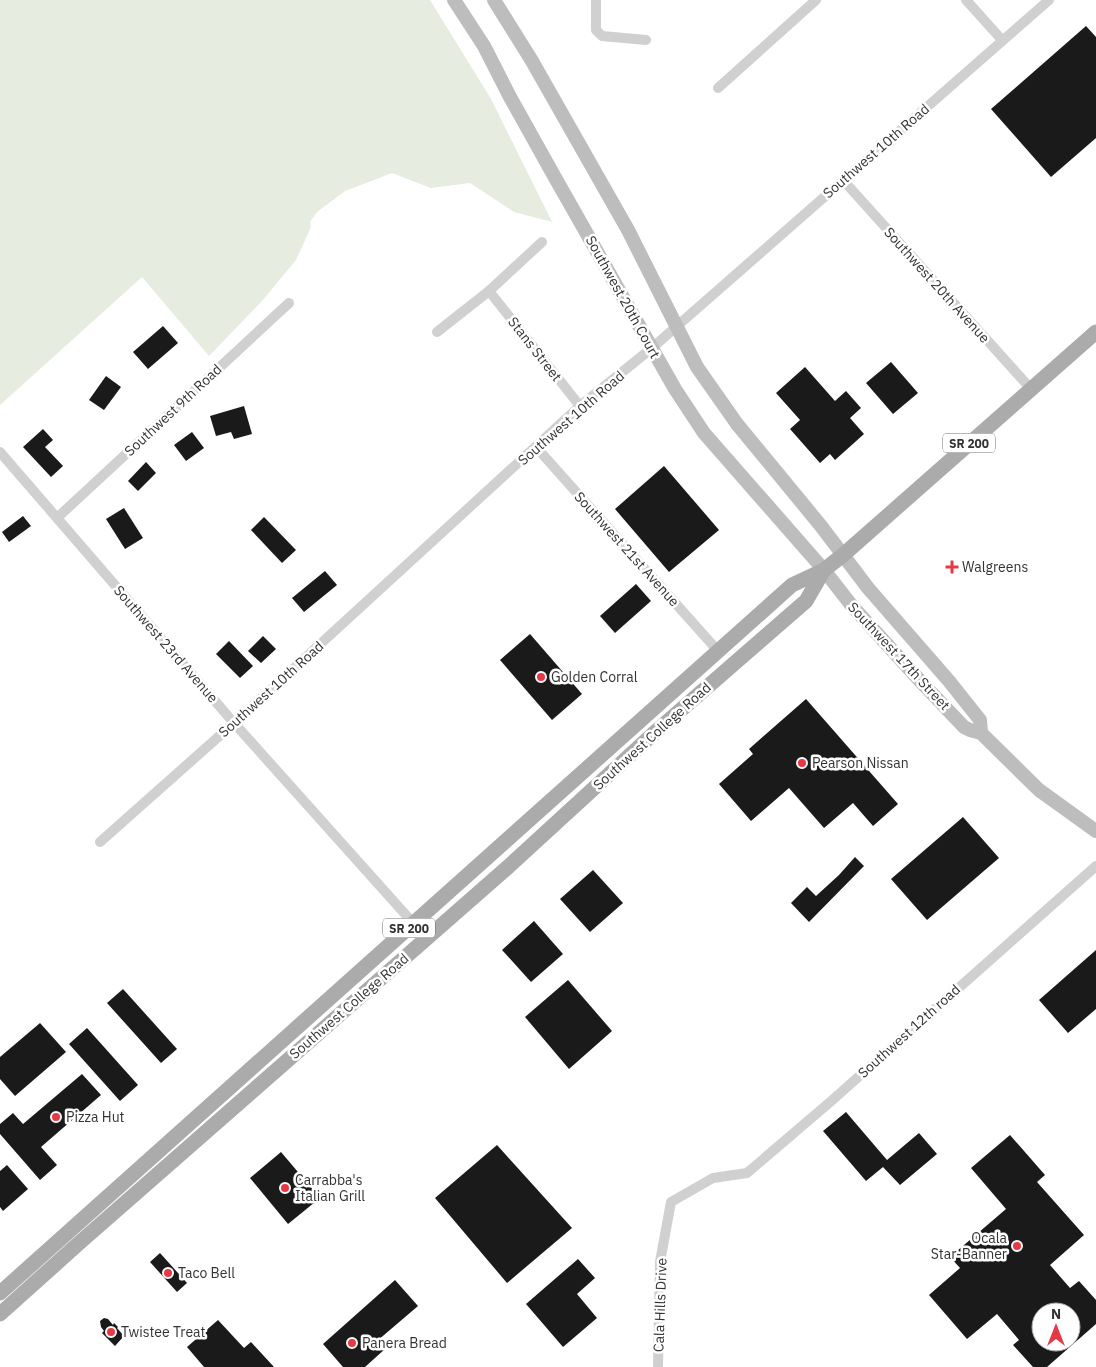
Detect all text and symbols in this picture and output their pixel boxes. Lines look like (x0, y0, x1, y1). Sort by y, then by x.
street label: Southwest 10th Road (819, 100, 933, 202)
street label: Southwest 20th Avenue (880, 223, 994, 347)
street label: Southwest 20th Court (582, 232, 664, 362)
street label: Stans Street (504, 313, 566, 385)
street label: Southwest 9th Road (120, 360, 226, 460)
street label: Southwest 10th Road (514, 367, 628, 469)
road number: SR 200 (943, 433, 995, 452)
street label: Southwest 21st Avenue (571, 488, 684, 610)
place label: Walgreens (962, 558, 1028, 576)
marker: Walgreens (946, 561, 958, 573)
street label: Southwest 23rd Avenue (110, 581, 222, 707)
street label: Southwest 17th Street (844, 598, 954, 714)
street label: Southwest 10th Road (215, 637, 327, 741)
place label: Golden Corral (551, 668, 638, 686)
marker: Golden Corral (535, 671, 547, 683)
street label: Southwest College Road (589, 678, 715, 794)
place label: Pearson Nissan (812, 754, 909, 772)
marker: Pearson Nissan (796, 757, 808, 769)
road number: SR 200 (383, 918, 435, 938)
street label: Southwest College Road (286, 949, 412, 1063)
street label: Southwest 12th road (854, 980, 964, 1082)
place label: Pizza Hut (66, 1108, 125, 1126)
marker: Pizza Hut (50, 1111, 62, 1123)
place label: Carrabba's Italian Grill (295, 1171, 365, 1205)
marker: Carrabba's Italian Grill (279, 1182, 291, 1194)
place label: Ocala Star-Banner (931, 1229, 1008, 1263)
marker: Ocala Star-Banner (1011, 1240, 1023, 1252)
street label: Cala Hills Drive (649, 1257, 671, 1352)
place label: Taco Bell (178, 1264, 235, 1282)
marker: Taco Bell (162, 1267, 174, 1279)
north arrow (1031, 1302, 1081, 1352)
text: N (1051, 1305, 1061, 1323)
place label: Twistee Treat (121, 1323, 206, 1341)
marker: Twistee Treat (105, 1326, 117, 1338)
place label: Panera Bread (362, 1334, 447, 1352)
marker: Panera Bread (346, 1337, 358, 1349)

